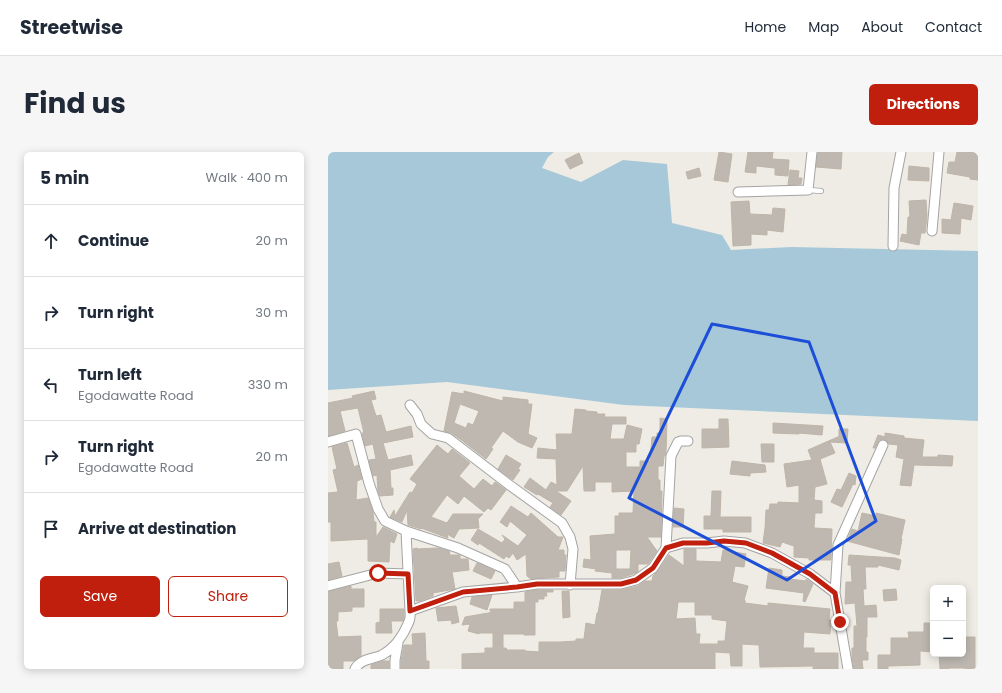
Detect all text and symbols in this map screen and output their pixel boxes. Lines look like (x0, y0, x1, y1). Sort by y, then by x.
text: Streetwise (20, 14, 123, 41)
text: Home (744, 17, 786, 37)
text: Map (808, 17, 839, 37)
text: About (861, 17, 903, 37)
text: Contact (925, 17, 982, 37)
text: Find us (24, 84, 126, 123)
button: Directions (869, 84, 978, 125)
text: 5 min (40, 166, 89, 190)
text: Walk · 400 m (206, 168, 288, 187)
icon: ahead (40, 230, 62, 252)
text: Continue (78, 230, 149, 251)
text: 20 m (255, 231, 288, 250)
icon: right (40, 302, 62, 324)
text: Turn right (78, 302, 154, 323)
text: 30 m (255, 303, 288, 322)
text: Turn left (78, 364, 142, 385)
icon: left (40, 374, 62, 396)
text: 330 m (248, 375, 288, 394)
text: Egodawatte Road (78, 386, 194, 405)
text: Turn right (78, 436, 154, 457)
icon: right (40, 446, 62, 468)
text: 20 m (255, 447, 288, 466)
text: Egodawatte Road (78, 458, 194, 477)
icon: arrive (40, 518, 62, 540)
text: Arrive at destination (78, 518, 236, 539)
route start (369, 564, 387, 582)
button: Save (40, 576, 160, 617)
button: Share (168, 576, 288, 617)
map controls (930, 585, 966, 657)
button: + (930, 585, 966, 621)
route end (831, 613, 849, 631)
button: − (930, 621, 966, 657)

